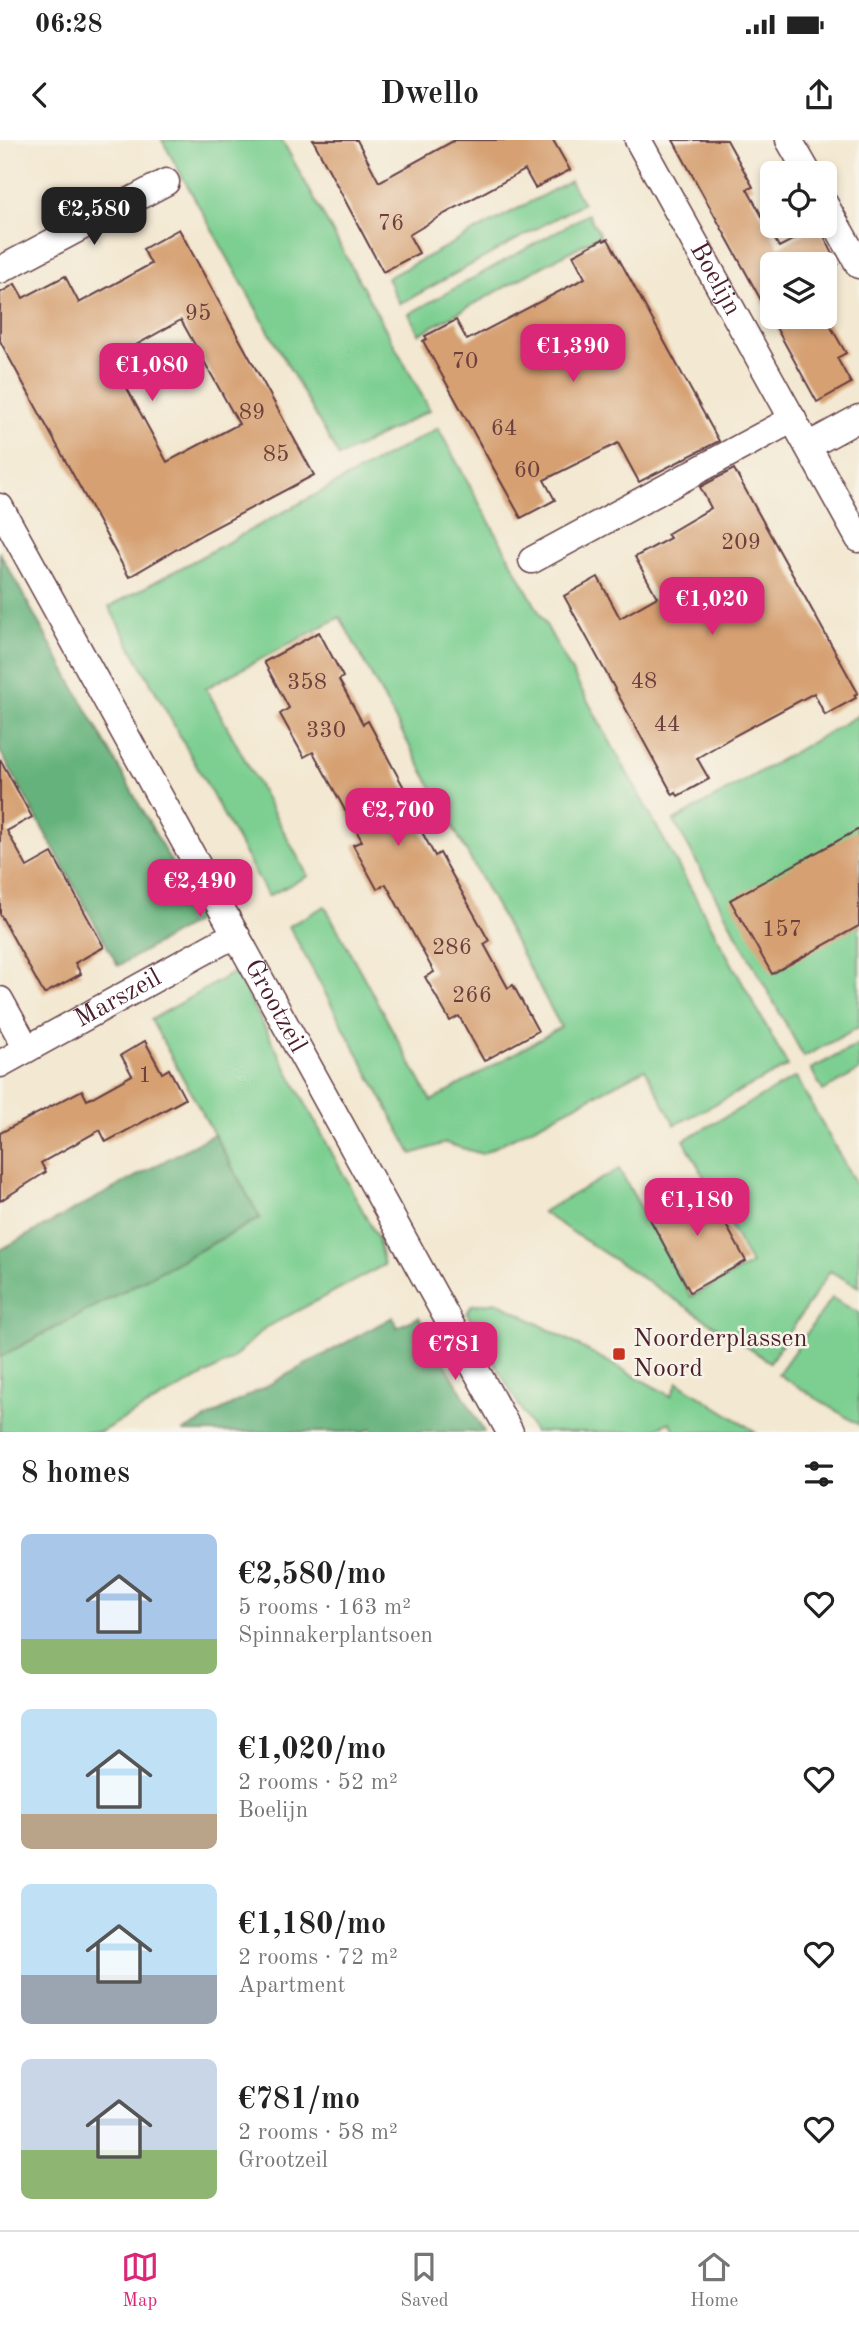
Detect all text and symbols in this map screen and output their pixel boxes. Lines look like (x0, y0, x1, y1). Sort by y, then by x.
text: 06:28 (35, 12, 103, 38)
icon: back (21, 76, 59, 114)
icon: share (800, 76, 838, 114)
text: Dwello (380, 79, 479, 111)
map controls (760, 161, 837, 329)
button: locate (760, 161, 837, 238)
pin: €2,580 (37, 188, 151, 247)
text: €2,580 (57, 198, 131, 221)
house number: 76 (378, 212, 404, 235)
street label: Boelijn (684, 238, 746, 320)
button: layers (760, 252, 837, 329)
house number: 95 (185, 302, 211, 325)
pin: €1,390 (516, 324, 630, 384)
text: €1,390 (536, 335, 610, 358)
pin: €1,080 (95, 344, 209, 403)
house number: 70 (452, 350, 478, 373)
text: €1,080 (115, 354, 189, 377)
house number: 89 (239, 401, 265, 424)
house number: 64 (491, 417, 517, 440)
house number: 85 (263, 443, 289, 466)
house number: 60 (514, 459, 540, 482)
house number: 209 (721, 531, 761, 554)
pin: €1,020 (655, 578, 769, 637)
text: €1,020 (675, 588, 749, 611)
house number: 48 (631, 670, 657, 693)
house number: 358 (287, 671, 327, 694)
house number: 44 (654, 713, 680, 736)
house number: 330 (306, 719, 346, 742)
pin: €2,700 (341, 788, 455, 848)
text: €2,700 (361, 799, 435, 822)
pin: €2,490 (143, 860, 257, 919)
text: €2,490 (163, 870, 237, 893)
house number: 157 (762, 918, 802, 941)
house number: 286 (432, 936, 472, 959)
street label: Grootzeil (239, 955, 311, 1057)
street label: Marszeil (71, 965, 166, 1033)
house number: 266 (452, 984, 492, 1007)
house number: 1 (138, 1064, 152, 1087)
pin: €1,180 (640, 1178, 754, 1238)
text: €1,180 (660, 1189, 734, 1212)
pin: €781 (414, 1322, 496, 1382)
place label: Noorderplassen Noord (633, 1326, 808, 1382)
text: €781 (428, 1333, 482, 1356)
marker: Noorderplassen Noord (611, 1346, 627, 1362)
icon: filters (800, 1455, 838, 1493)
text: 8 homes (21, 1459, 130, 1489)
text: €2,580/mo (238, 1560, 386, 1590)
icon: home (77, 1562, 161, 1646)
icon: heart (800, 1585, 838, 1623)
text: 5 rooms · 163 m² (238, 1596, 411, 1619)
text: Spinnakerplantsoen (238, 1624, 433, 1647)
text: €1,020/mo (238, 1735, 386, 1765)
icon: home (77, 1737, 161, 1821)
icon: heart (800, 1760, 838, 1798)
text: 2 rooms · 52 m² (238, 1771, 398, 1794)
text: Boelijn (238, 1799, 308, 1822)
text: €1,180/mo (238, 1910, 386, 1940)
icon: home (77, 1912, 161, 1996)
icon: heart (800, 1935, 838, 1973)
text: 2 rooms · 72 m² (238, 1946, 398, 1969)
text: Apartment (238, 1974, 346, 1997)
text: €781/mo (238, 2085, 360, 2115)
icon: home (77, 2087, 161, 2171)
icon: heart (800, 2110, 838, 2148)
text: 2 rooms · 58 m² (238, 2121, 398, 2144)
text: Grootzeil (238, 2149, 328, 2172)
tab: Map (121, 2248, 159, 2313)
tab: Saved (400, 2248, 449, 2313)
tab: Home (690, 2248, 738, 2313)

